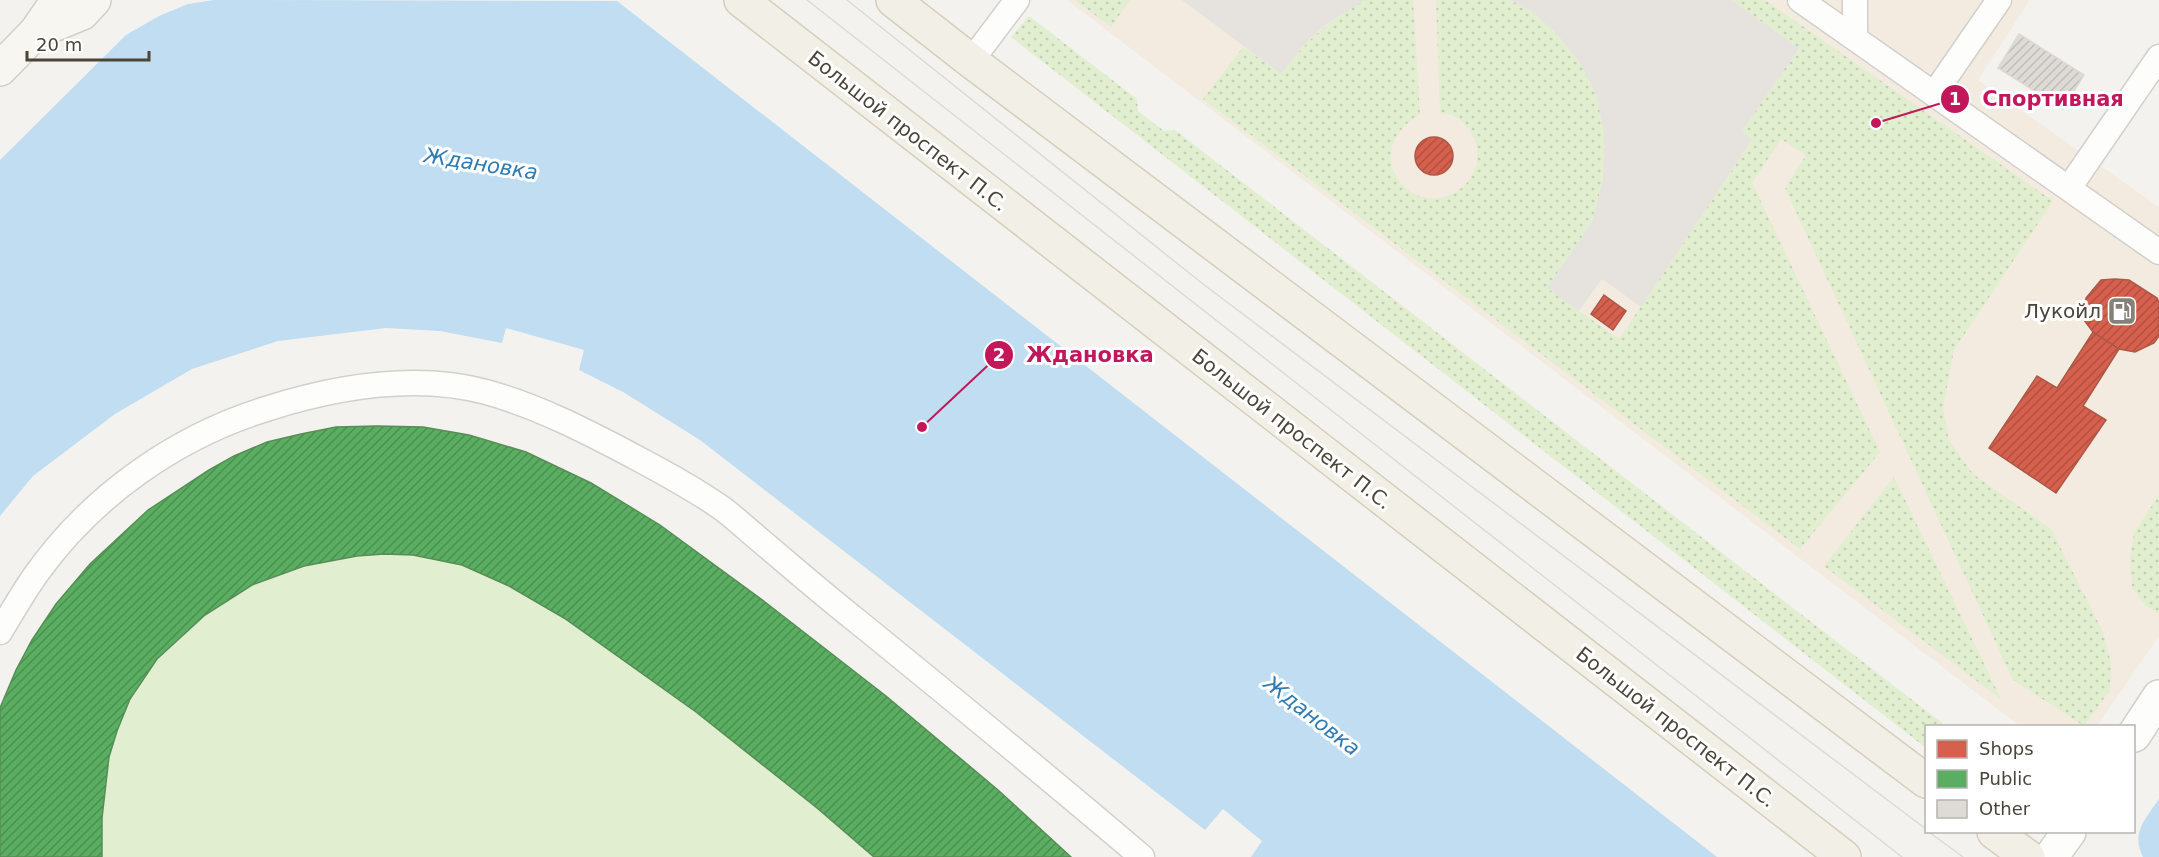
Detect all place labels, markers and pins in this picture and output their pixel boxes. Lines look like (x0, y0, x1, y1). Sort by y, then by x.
callout: Спортивная (1940, 80, 2136, 119)
fuel station icon: Лукойл (2106, 295, 2138, 327)
place label: Лукойл (2024, 299, 2101, 323)
callout: Ждановка (984, 336, 1165, 375)

